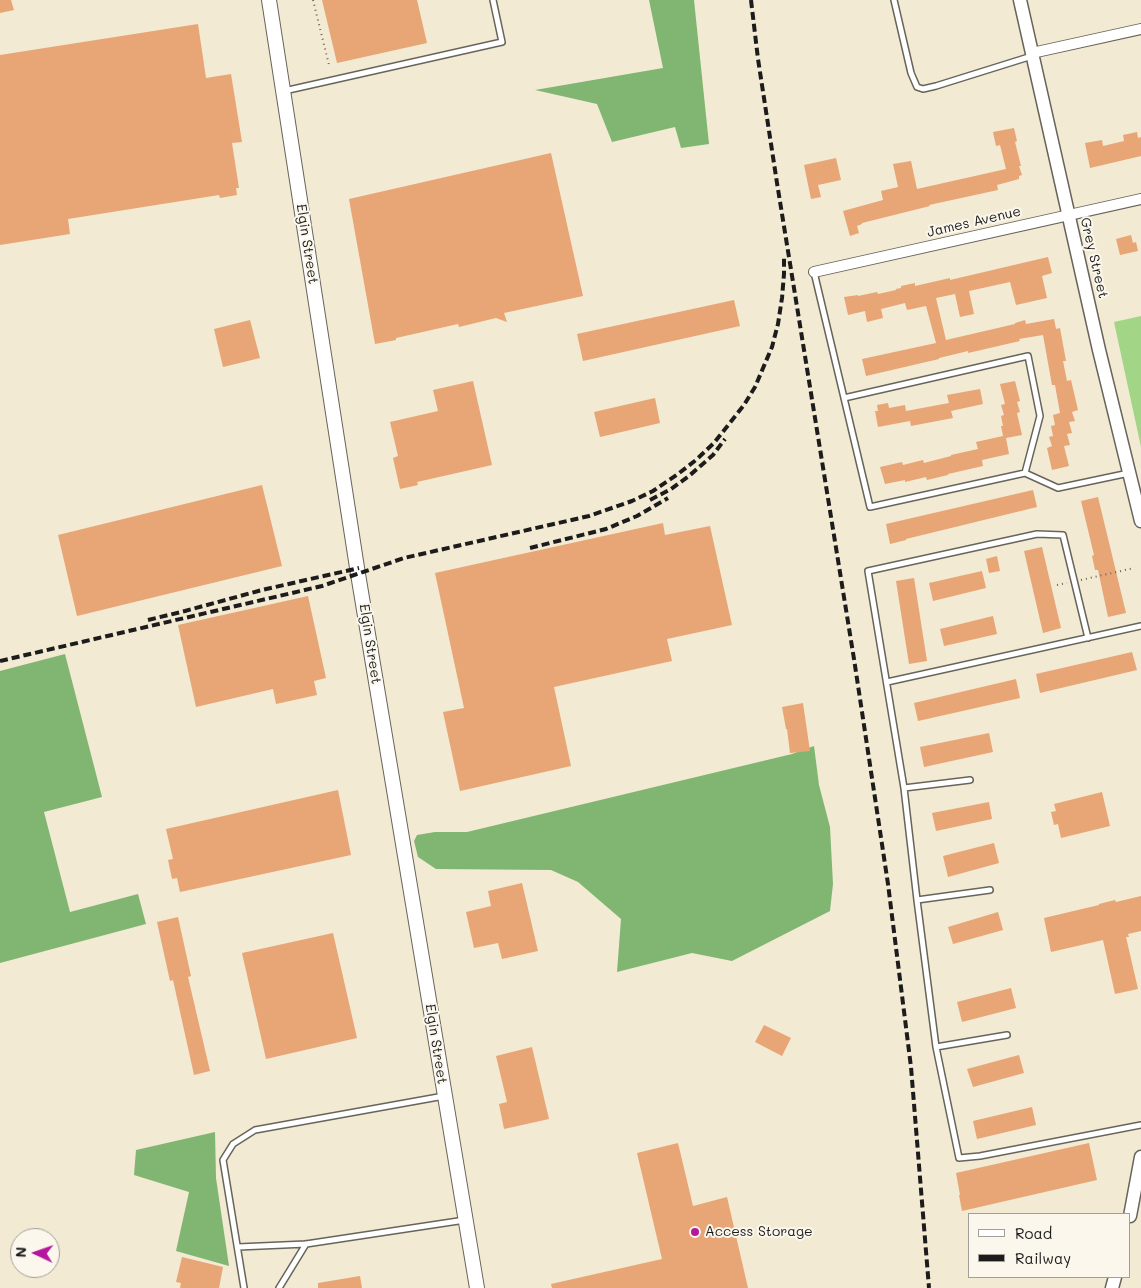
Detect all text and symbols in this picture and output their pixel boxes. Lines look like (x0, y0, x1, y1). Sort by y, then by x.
street label: Elgin Street (292, 203, 322, 285)
street label: James Avenue (925, 203, 1023, 241)
street label: Grey Street (1077, 216, 1111, 300)
street label: Elgin Street (355, 603, 385, 685)
street label: Elgin Street (421, 1003, 451, 1085)
legend (968, 1213, 1131, 1278)
text: Road (1015, 1223, 1052, 1243)
place label: Access Storage (705, 1224, 813, 1240)
marker: Access Storage (689, 1226, 701, 1238)
north arrow (10, 1228, 60, 1278)
text: N (11, 1246, 30, 1258)
text: Railway (1015, 1248, 1071, 1268)

